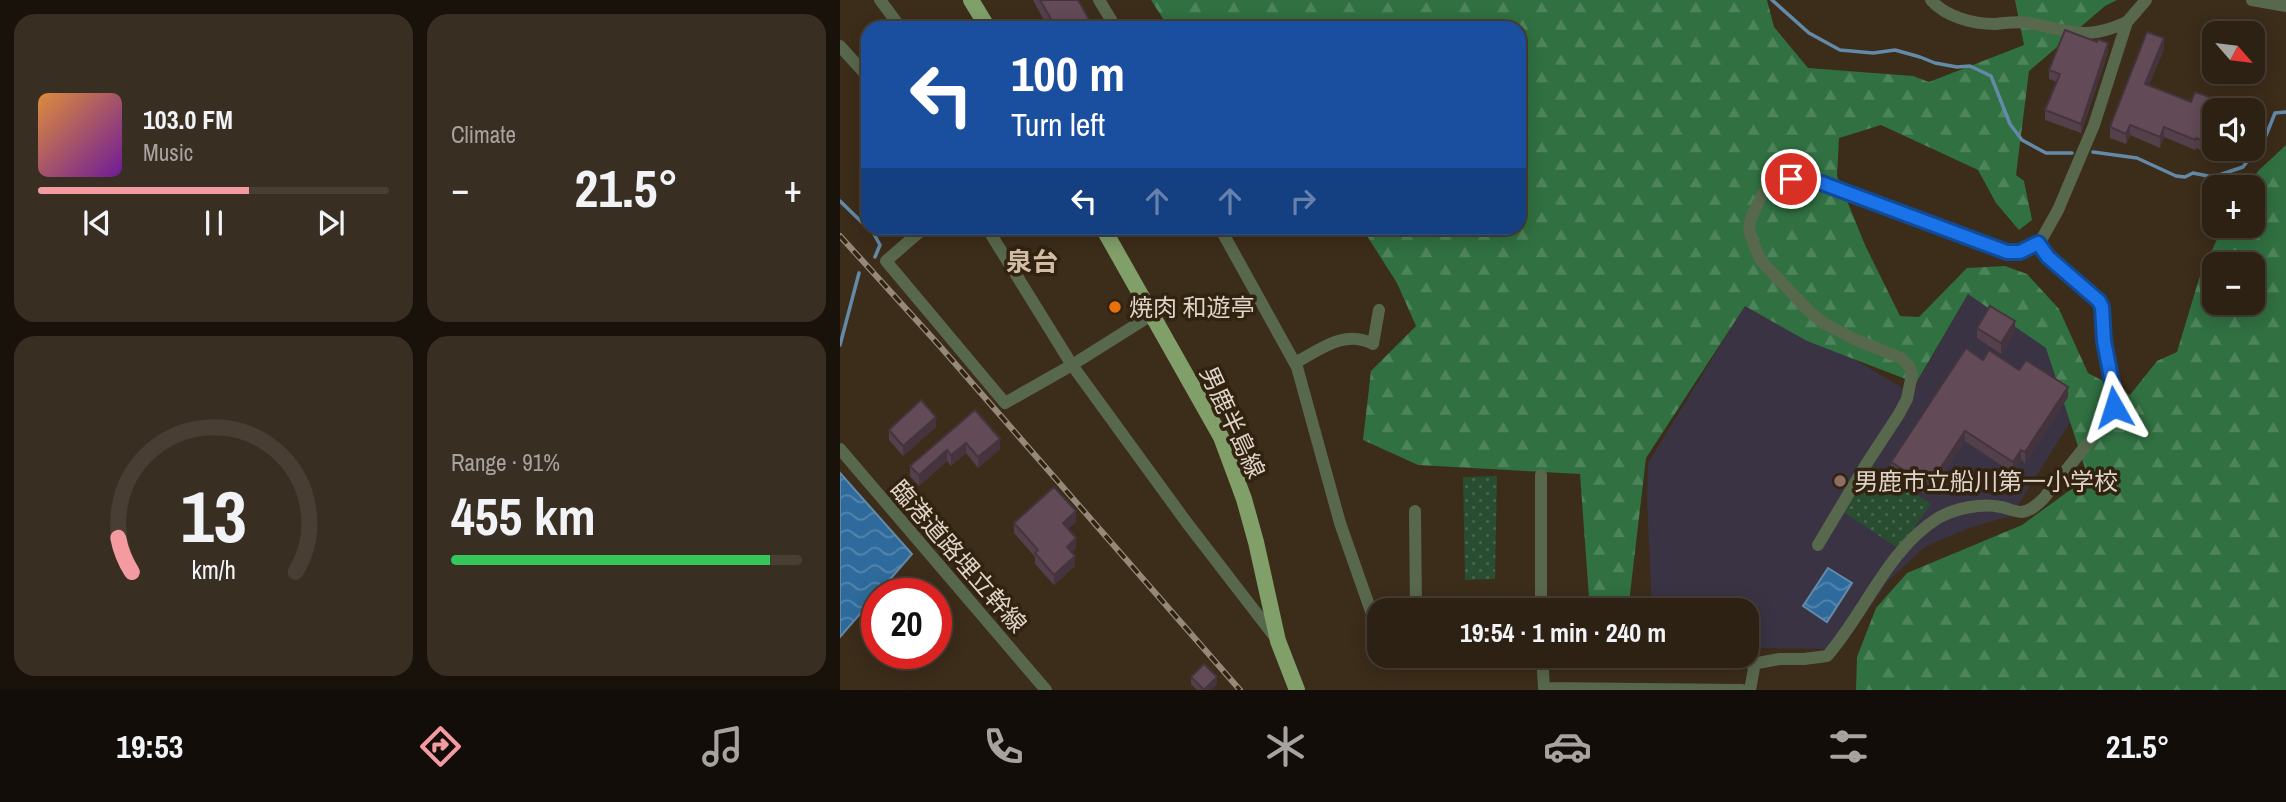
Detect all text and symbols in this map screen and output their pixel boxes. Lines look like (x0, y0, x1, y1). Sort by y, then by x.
north arrow (2202, 21, 2264, 84)
map controls (2202, 21, 2265, 315)
text: 100 m (1011, 40, 1125, 106)
icon: left (896, 49, 987, 140)
button: sound (2202, 98, 2265, 161)
text: 103.0 FM (143, 102, 233, 137)
text: Turn left (1011, 103, 1105, 146)
text: Climate (451, 119, 516, 150)
text: Music (143, 137, 193, 168)
pin (1761, 149, 1821, 209)
text: 21.5° (575, 153, 678, 223)
icon: arrive (1772, 160, 1810, 198)
text: − (451, 163, 469, 214)
text: + (784, 163, 802, 214)
button: + (2202, 175, 2265, 238)
icon: left (1065, 182, 1103, 220)
icon: ahead (1138, 182, 1176, 220)
icon: ahead (1211, 182, 1249, 220)
icon: right (1284, 182, 1322, 220)
icon: previous (78, 204, 116, 242)
icon: pause (195, 204, 233, 242)
icon: next (312, 204, 350, 242)
district label: 泉台 (1006, 244, 1058, 279)
button: − (2202, 252, 2265, 315)
place label: 焼肉 和遊亭 (1129, 291, 1254, 323)
marker: 焼肉 和遊亭 (1107, 299, 1123, 315)
street label: 男鹿半島線 (1193, 361, 1273, 483)
position arrow (2077, 370, 2151, 444)
text: Range · 91% (451, 447, 560, 478)
place label: 男鹿市立船川第一小学校 (1854, 465, 2118, 497)
text: 13 (180, 467, 247, 565)
street label: 臨港道路埋立幹線 (884, 473, 1034, 639)
marker: 男鹿市立船川第一小学校 (1832, 473, 1848, 489)
text: 455 km (451, 481, 596, 551)
text: km/h (191, 553, 236, 587)
speed limit sign: 20 (861, 578, 952, 669)
text: 19:54 · 1 min · 240 m (1460, 615, 1666, 650)
icon: directions (416, 722, 465, 771)
icon: music (698, 722, 747, 771)
icon: phone (979, 722, 1028, 771)
icon: climate (1261, 722, 1310, 771)
icon: car (1543, 722, 1592, 771)
icon: filters (1824, 722, 1873, 771)
text: 19:53 (116, 725, 183, 768)
text: 21.5° (2106, 725, 2170, 768)

